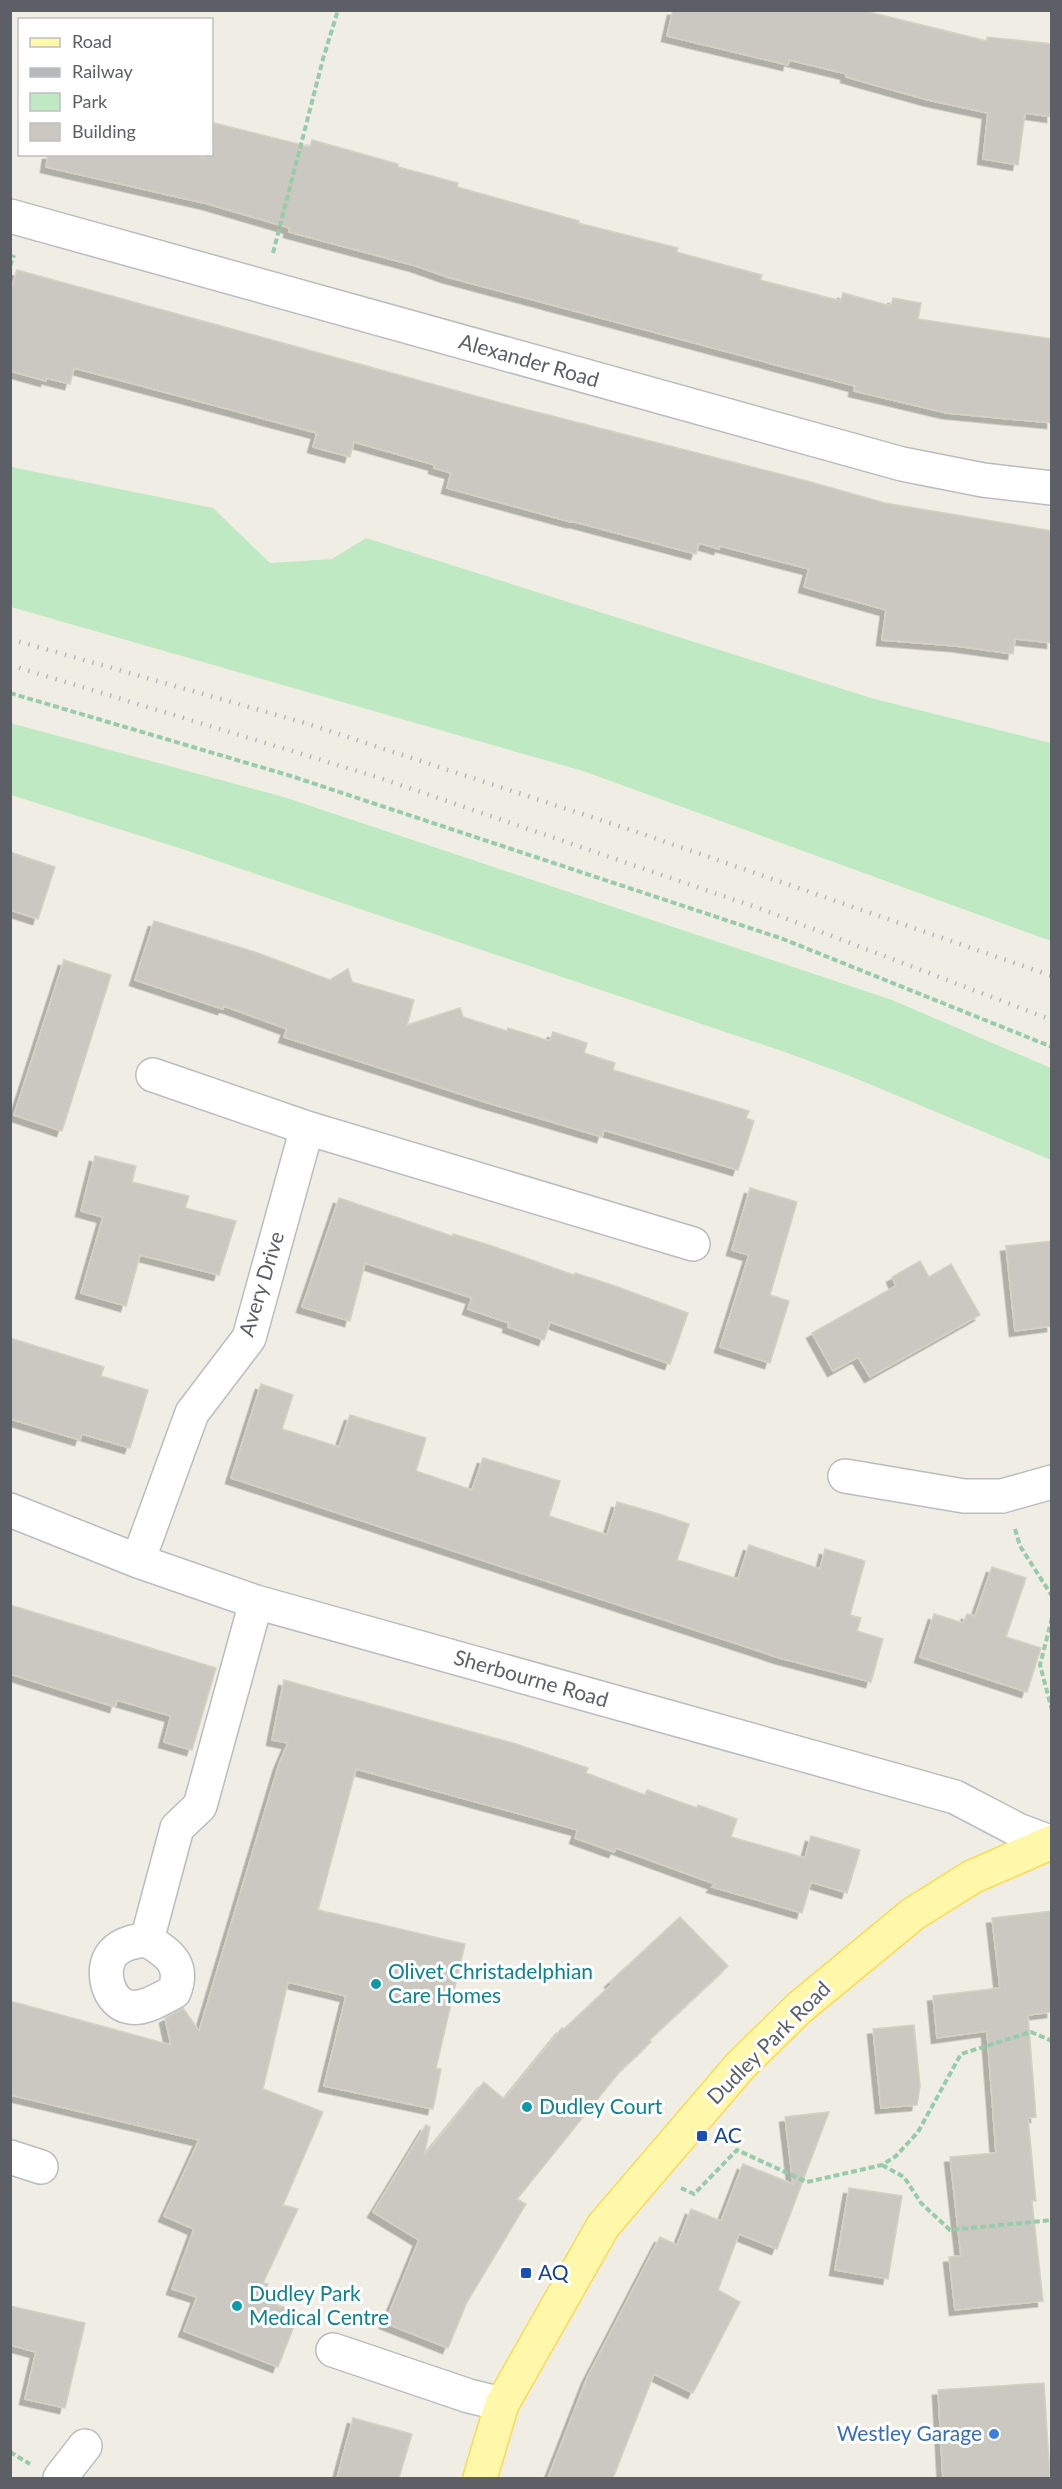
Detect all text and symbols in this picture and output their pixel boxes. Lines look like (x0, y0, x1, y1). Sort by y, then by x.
legend (18, 18, 213, 156)
text: Road (72, 30, 112, 52)
text: Railway (72, 60, 133, 82)
text: Park (72, 90, 108, 112)
text: Building (72, 120, 136, 142)
street label: Alexander Road (456, 328, 602, 392)
street label: Avery Drive (233, 1228, 288, 1339)
street label: Sherbourne Road (451, 1644, 611, 1712)
place label: Olivet Christadelphian Care Homes (388, 1958, 593, 2007)
street label: Dudley Park Road (701, 1975, 835, 2109)
marker: Olivet Christadelphian Care Homes (369, 1977, 383, 1991)
place label: Dudley Court (539, 2093, 663, 2118)
marker: Dudley Court (520, 2100, 534, 2114)
place label: AC (714, 2122, 742, 2147)
marker: AC (695, 2129, 709, 2143)
place label: AQ (538, 2259, 569, 2284)
marker: AQ (519, 2266, 533, 2280)
place label: Dudley Park Medical Centre (249, 2280, 389, 2329)
marker: Dudley Park Medical Centre (230, 2299, 244, 2313)
place label: Westley Garage (837, 2420, 982, 2445)
marker: Westley Garage (987, 2427, 1001, 2441)

